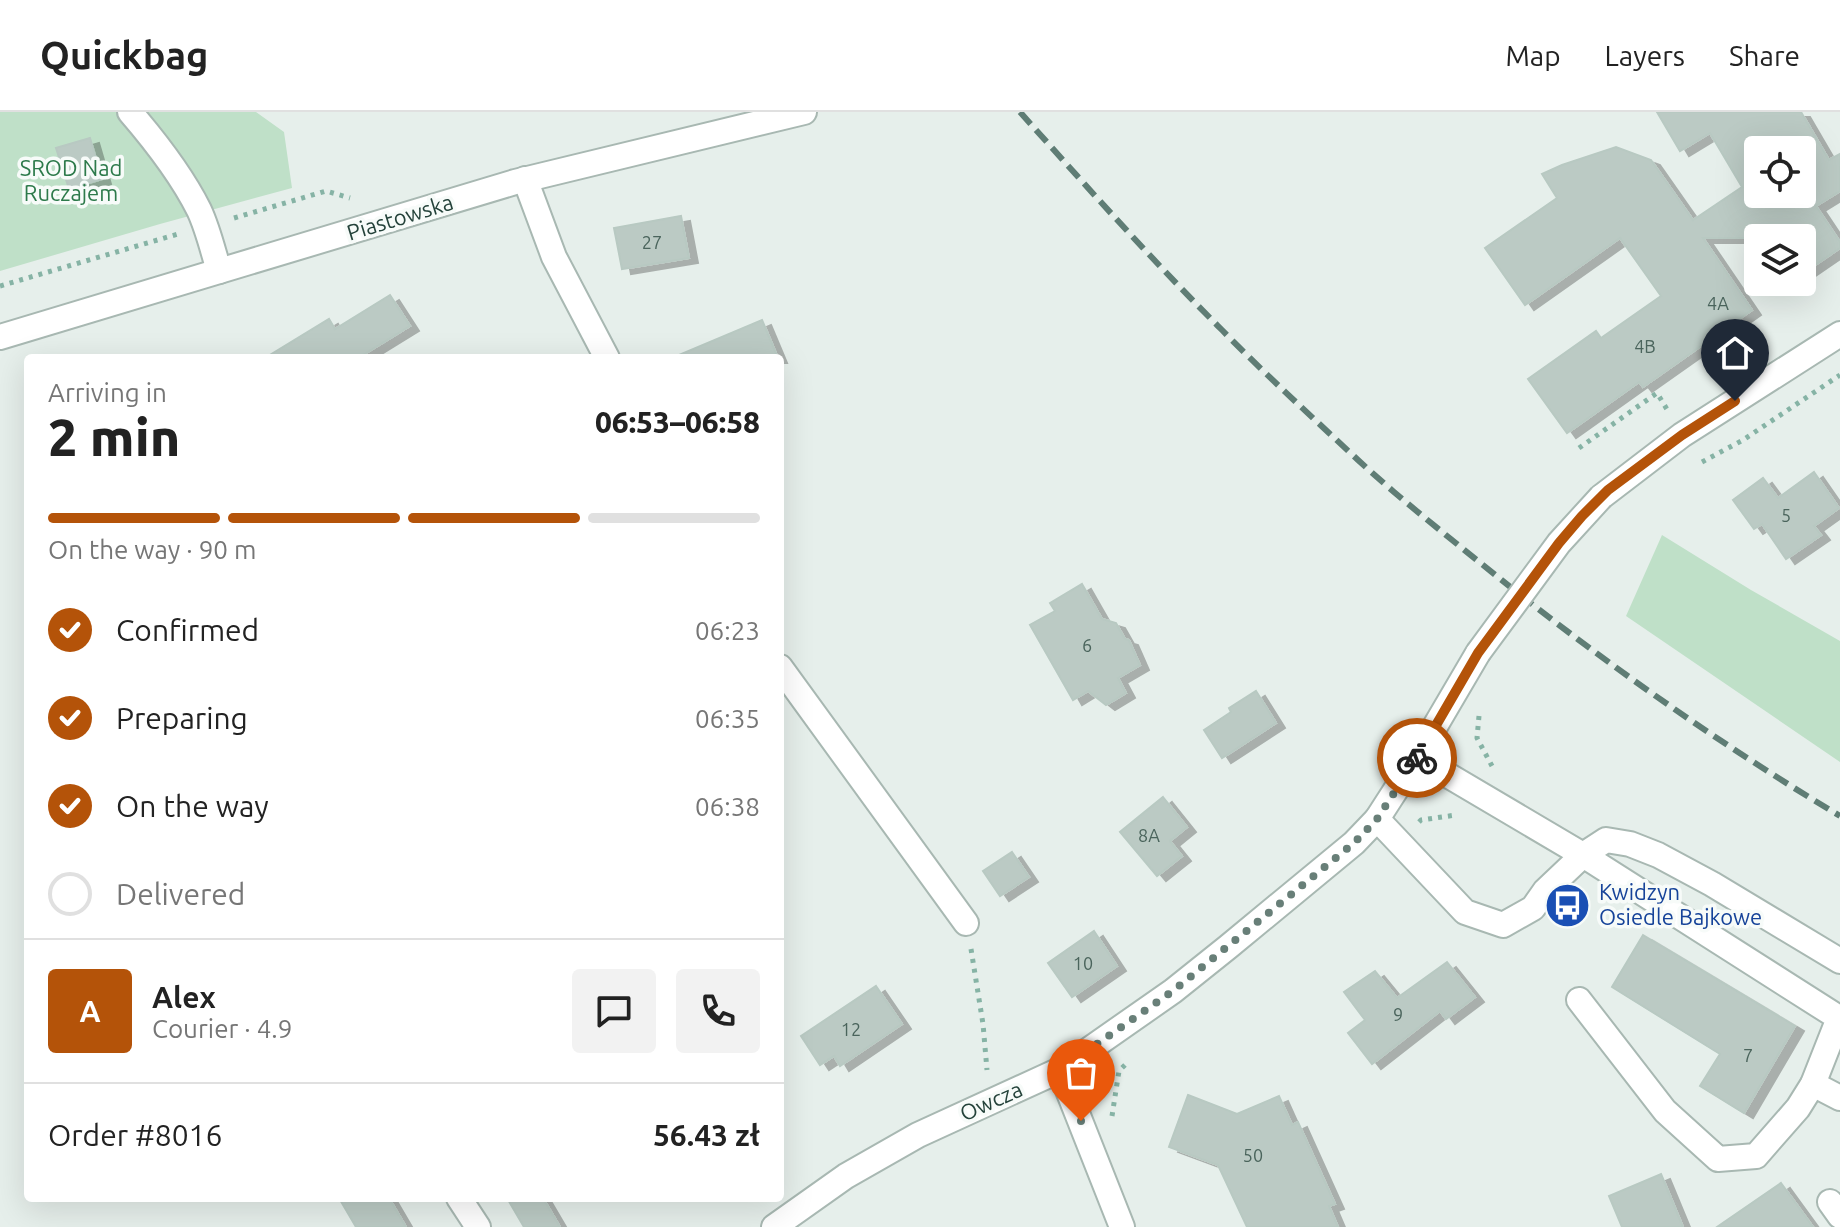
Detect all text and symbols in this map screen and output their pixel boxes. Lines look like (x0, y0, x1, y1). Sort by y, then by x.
text: Quickbag (40, 34, 208, 76)
text: Map (1505, 40, 1561, 71)
text: Layers (1605, 40, 1685, 71)
text: Share (1729, 40, 1800, 71)
map controls (1744, 136, 1816, 296)
button: locate (1744, 136, 1816, 208)
park label: SROD Nad Ruczajem (20, 155, 122, 205)
street label: Piastowska (344, 189, 456, 245)
button: layers (1744, 224, 1816, 296)
house number: 27 (642, 232, 662, 252)
house number: 4A (1707, 293, 1729, 313)
pin (1701, 319, 1769, 401)
icon: home (1713, 331, 1757, 375)
house number: 4B (1634, 336, 1656, 356)
text: Arriving in (48, 378, 167, 407)
text: 06:53–06:58 (595, 405, 760, 439)
text: 2 min (48, 408, 180, 466)
house number: 5 (1781, 505, 1791, 525)
text: On the way · 90 m (48, 535, 256, 564)
icon: check (48, 608, 92, 652)
text: Confirmed (116, 613, 259, 647)
text: 06:23 (695, 616, 760, 645)
house number: 6 (1082, 635, 1092, 655)
icon: check (48, 696, 92, 740)
text: Preparing (116, 701, 248, 735)
text: 06:35 (695, 704, 760, 733)
courier (1377, 718, 1457, 798)
icon: bike (1395, 736, 1439, 780)
icon: check (48, 784, 92, 828)
text: On the way (116, 789, 269, 823)
text: 06:38 (695, 792, 760, 821)
house number: 8A (1138, 825, 1160, 845)
text: Delivered (116, 877, 245, 911)
place label: Kwidzyn Osiedle Bajkowe (1599, 879, 1762, 929)
bus stop icon: Kwidzyn Osiedle Bajkowe (1544, 881, 1592, 929)
house number: 10 (1073, 953, 1093, 973)
button: chat (572, 969, 656, 1053)
button: phone (676, 969, 760, 1053)
text: Alex (152, 980, 216, 1014)
text: A (79, 994, 101, 1028)
house number: 9 (1393, 1004, 1403, 1024)
text: Courier · 4.9 (152, 1014, 292, 1043)
house number: 12 (841, 1019, 861, 1039)
pin (1047, 1039, 1115, 1121)
house number: 7 (1743, 1045, 1753, 1065)
icon: bag (1059, 1051, 1103, 1095)
street label: Owcza (956, 1076, 1026, 1125)
text: Order #8016 (48, 1118, 222, 1152)
text: 56.43 zł (653, 1118, 760, 1152)
house number: 50 (1243, 1145, 1263, 1165)

